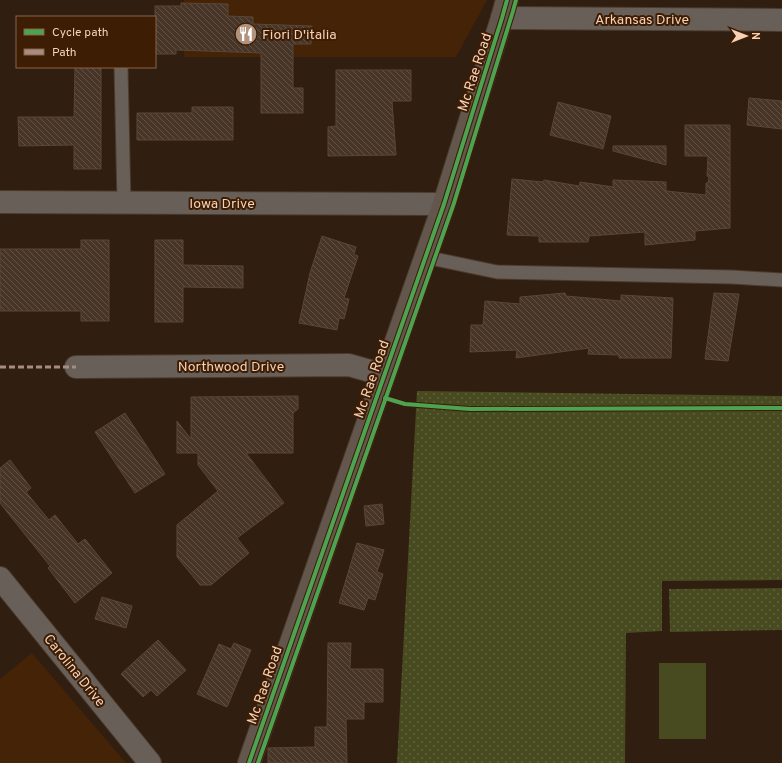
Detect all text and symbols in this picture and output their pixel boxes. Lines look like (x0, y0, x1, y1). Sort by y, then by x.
street label: Arkansas Drive (595, 12, 689, 29)
legend (16, 16, 156, 68)
north arrow (726, 16, 766, 56)
restaurant icon: Fiori D'italia (233, 21, 259, 47)
text: Cycle path (52, 25, 109, 41)
place label: Fiori D'italia (262, 27, 337, 44)
street label: Mc Rae Road (455, 31, 496, 114)
text: N (748, 32, 762, 40)
text: Path (52, 45, 77, 61)
street label: Iowa Drive (189, 196, 255, 213)
street label: Mc Rae Road (351, 338, 394, 421)
street label: Northwood Drive (178, 359, 284, 376)
street label: Carolina Drive (39, 631, 108, 711)
street label: Mc Rae Road (244, 644, 287, 727)

